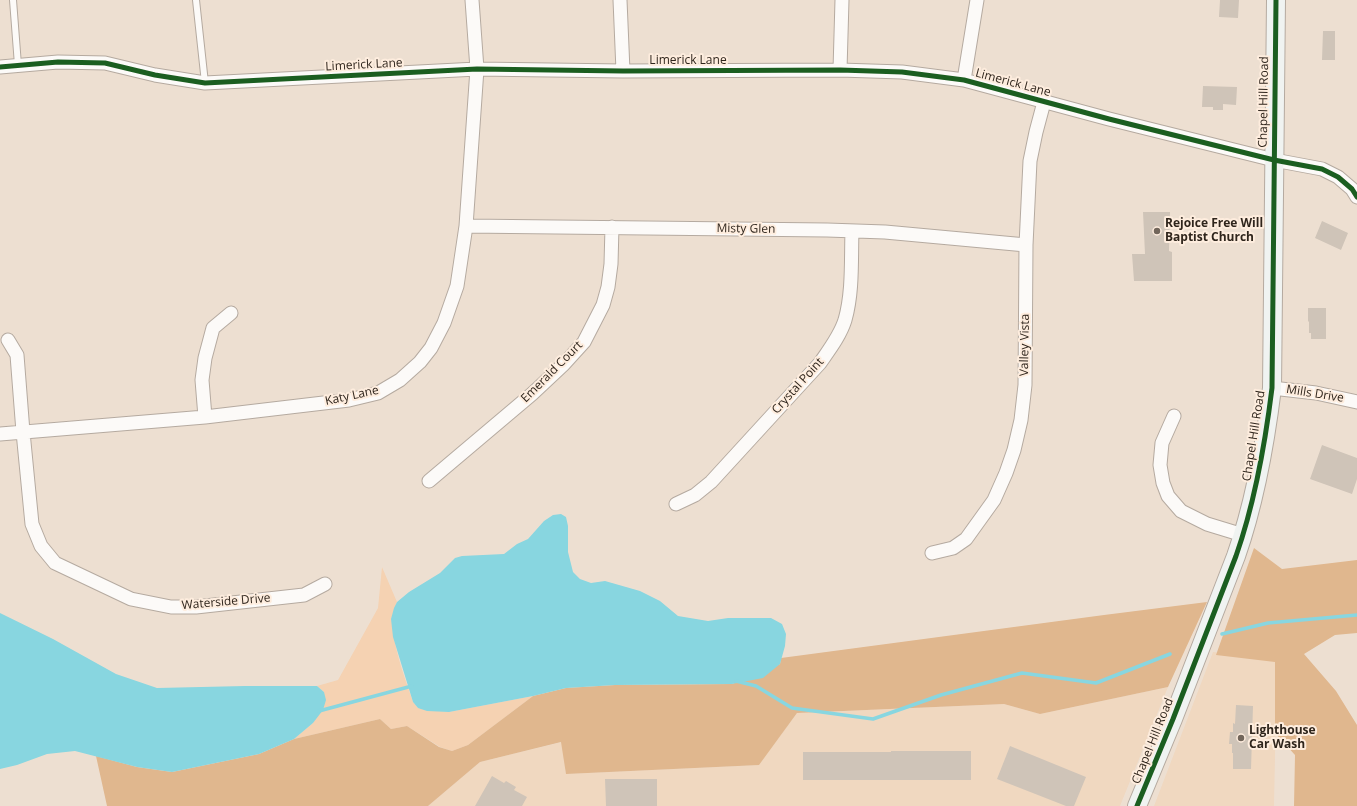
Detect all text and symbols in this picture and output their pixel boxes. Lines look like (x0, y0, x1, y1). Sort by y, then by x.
street label: Limerick Lane (649, 54, 727, 68)
street label: Limerick Lane (325, 56, 403, 74)
street label: Chapel Hill Road (1256, 56, 1272, 148)
street label: Limerick Lane (974, 66, 1052, 100)
place label: Rejoice Free Will Baptist Church (1165, 217, 1263, 245)
street label: Misty Glen (716, 221, 776, 237)
marker: Rejoice Free Will Baptist Church (1152, 226, 1162, 236)
street label: Valley Vista (1017, 314, 1033, 376)
street label: Emerald Court (518, 338, 586, 406)
street label: Crystal Point (769, 355, 827, 417)
street label: Mills Drive (1285, 382, 1345, 406)
street label: Katy Lane (324, 383, 380, 409)
street label: Chapel Hill Road (1240, 390, 1268, 482)
street label: Waterside Drive (181, 591, 271, 613)
street label: Chapel Hill Road (1129, 696, 1177, 786)
place label: Lighthouse Car Wash (1249, 724, 1316, 752)
marker: Lighthouse Car Wash (1236, 733, 1246, 743)

